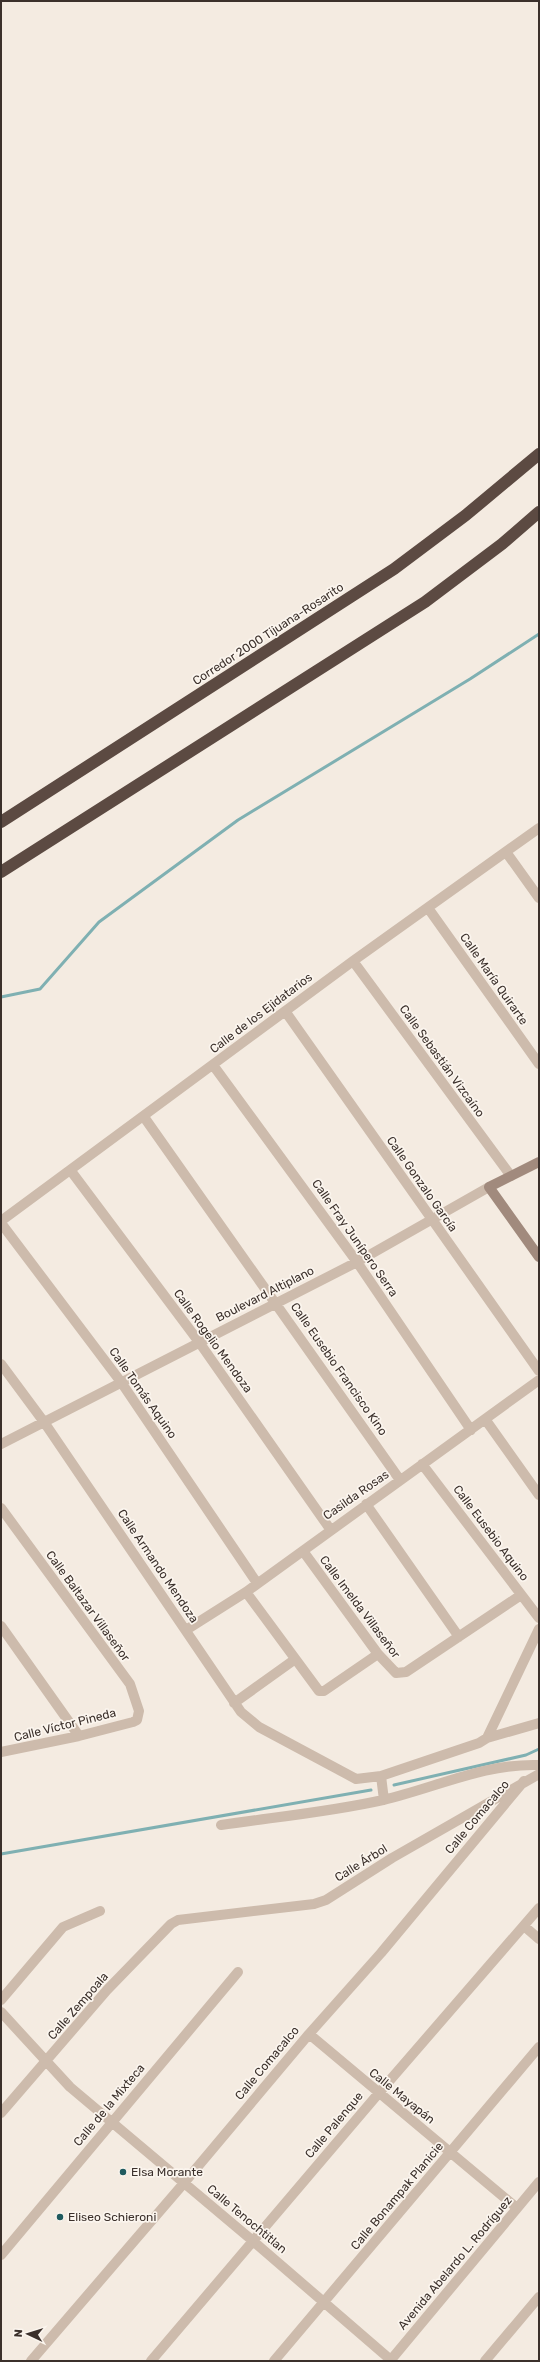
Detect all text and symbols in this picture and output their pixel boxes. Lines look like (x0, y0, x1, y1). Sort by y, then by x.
street label: Corredor 2000 Tijuana-Rosarito (190, 580, 346, 688)
street label: Calle María Quirarte (457, 931, 531, 1028)
street label: Calle de los Ejidatarios (207, 970, 315, 1056)
street label: Calle Sebastián Vizcaíno (397, 1002, 488, 1120)
street label: Calle Gonzalo García (384, 1134, 460, 1234)
street label: Calle Fray Junípero Serra (309, 1177, 401, 1299)
street label: Boulevard Altiplano (214, 1263, 316, 1325)
street label: Calle Rogelio Mendoza (171, 1287, 255, 1395)
street label: Calle Eusebio Francisco Kino (288, 1300, 390, 1438)
street label: Calle Tomás Aquino (106, 1345, 180, 1441)
street label: Casilda Rosas (321, 1467, 391, 1523)
street label: Calle Eusebio Aquino (450, 1482, 532, 1584)
street label: Calle Armando Mendoza (115, 1506, 201, 1626)
street label: Calle Baltazar Villaseñor (43, 1548, 133, 1664)
street label: Calle Imelda Villaseñor (317, 1553, 403, 1661)
street label: Calle Víctor Pineda (13, 1706, 117, 1744)
street label: Calle Comacalco (442, 1777, 512, 1857)
street label: Calle Árbol (332, 1841, 390, 1885)
street label: Calle Zempoala (45, 1969, 111, 2043)
street label: Calle Comacalco (232, 2023, 302, 2103)
street label: Calle de la Mixteca (71, 2061, 147, 2149)
street label: Calle Mayapán (366, 2065, 438, 2127)
street label: Calle Palenque (302, 2089, 366, 2161)
street label: Calle Bonampak Planicie (348, 2139, 446, 2253)
place label: Elsa Morante (131, 2165, 203, 2179)
marker: Elsa Morante (118, 2167, 128, 2177)
street label: Calle Tenochtitlan (204, 2182, 290, 2256)
street label: Avenida Abelardo L. Rodríguez (395, 2194, 515, 2332)
place label: Eliseo Schieroni (68, 2210, 156, 2224)
marker: Eliseo Schieroni (55, 2212, 65, 2222)
north arrow (8, 2314, 48, 2354)
text: N (12, 2329, 25, 2338)

